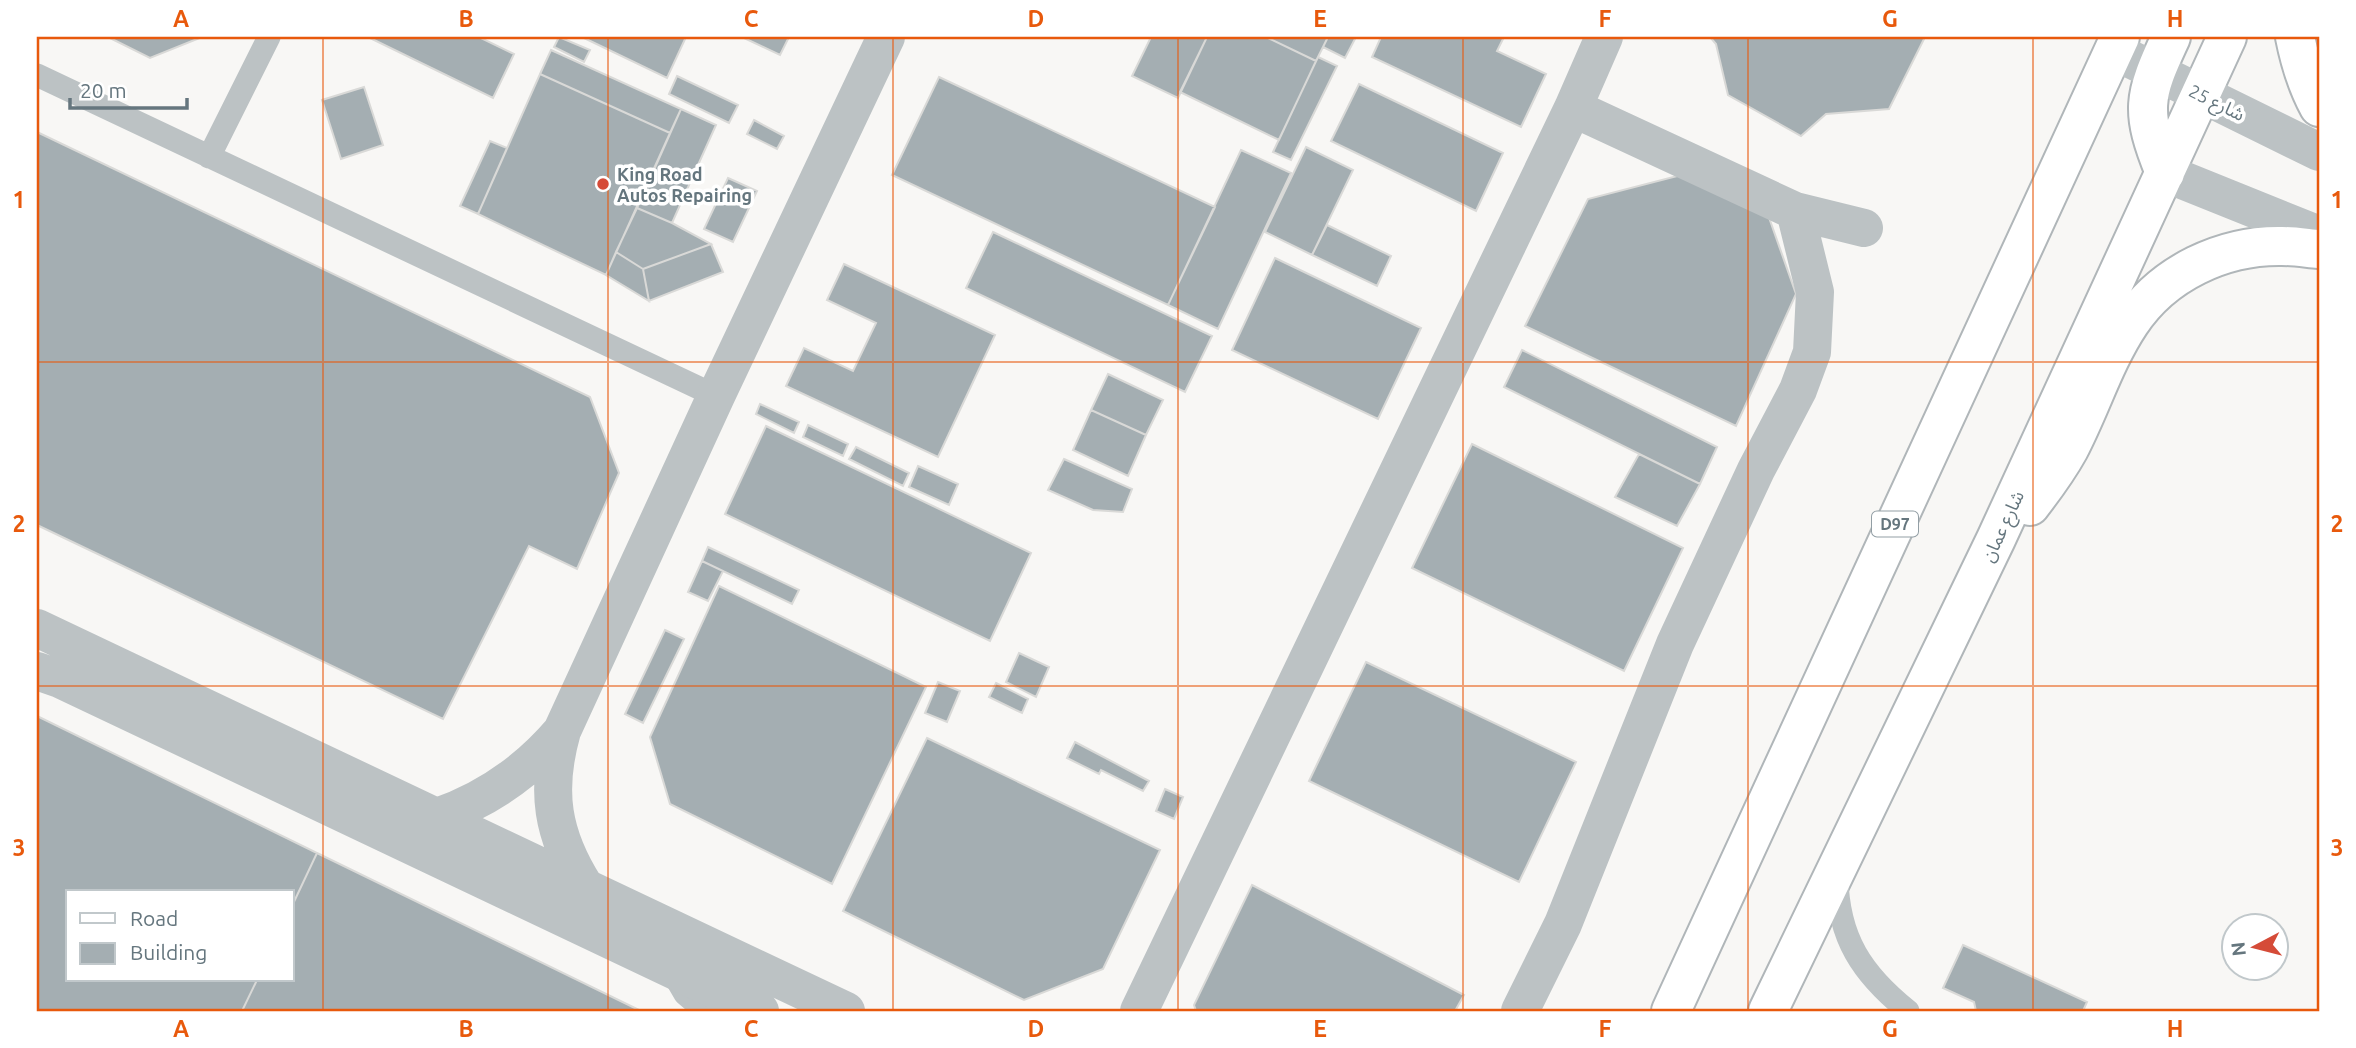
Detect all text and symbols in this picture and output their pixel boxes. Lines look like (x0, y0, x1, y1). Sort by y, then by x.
text: A (173, 6, 189, 31)
text: B (458, 6, 474, 31)
text: C (744, 6, 759, 31)
text: D (1028, 6, 1044, 31)
text: E (1313, 6, 1327, 31)
text: F (1599, 6, 1612, 31)
text: G (1882, 6, 1898, 31)
text: H (2167, 6, 2183, 31)
scale bar (70, 66, 187, 110)
text: 20 m (80, 78, 127, 102)
street label: شارع 25 (2184, 80, 2248, 129)
place label: King Road Autos Repairing (617, 164, 752, 205)
marker: King Road Autos Repairing (595, 176, 611, 192)
text: 1 (13, 187, 25, 212)
text: 1 (2331, 187, 2343, 212)
street label: شارع عمان (1977, 487, 2032, 567)
text: 2 (13, 511, 25, 536)
text: 2 (2331, 511, 2343, 536)
road number: D97 (1872, 512, 1918, 537)
text: 3 (13, 835, 25, 860)
text: 3 (2331, 835, 2343, 860)
legend (66, 890, 294, 982)
text: Road (130, 906, 178, 930)
north arrow (2220, 912, 2290, 982)
text: Building (130, 940, 207, 964)
text: N (2226, 941, 2250, 957)
text: A (173, 1016, 189, 1041)
text: B (458, 1016, 474, 1041)
text: C (744, 1016, 759, 1041)
text: D (1028, 1016, 1044, 1041)
text: E (1313, 1016, 1327, 1041)
text: F (1599, 1016, 1612, 1041)
text: G (1882, 1016, 1898, 1041)
text: H (2167, 1016, 2183, 1041)

